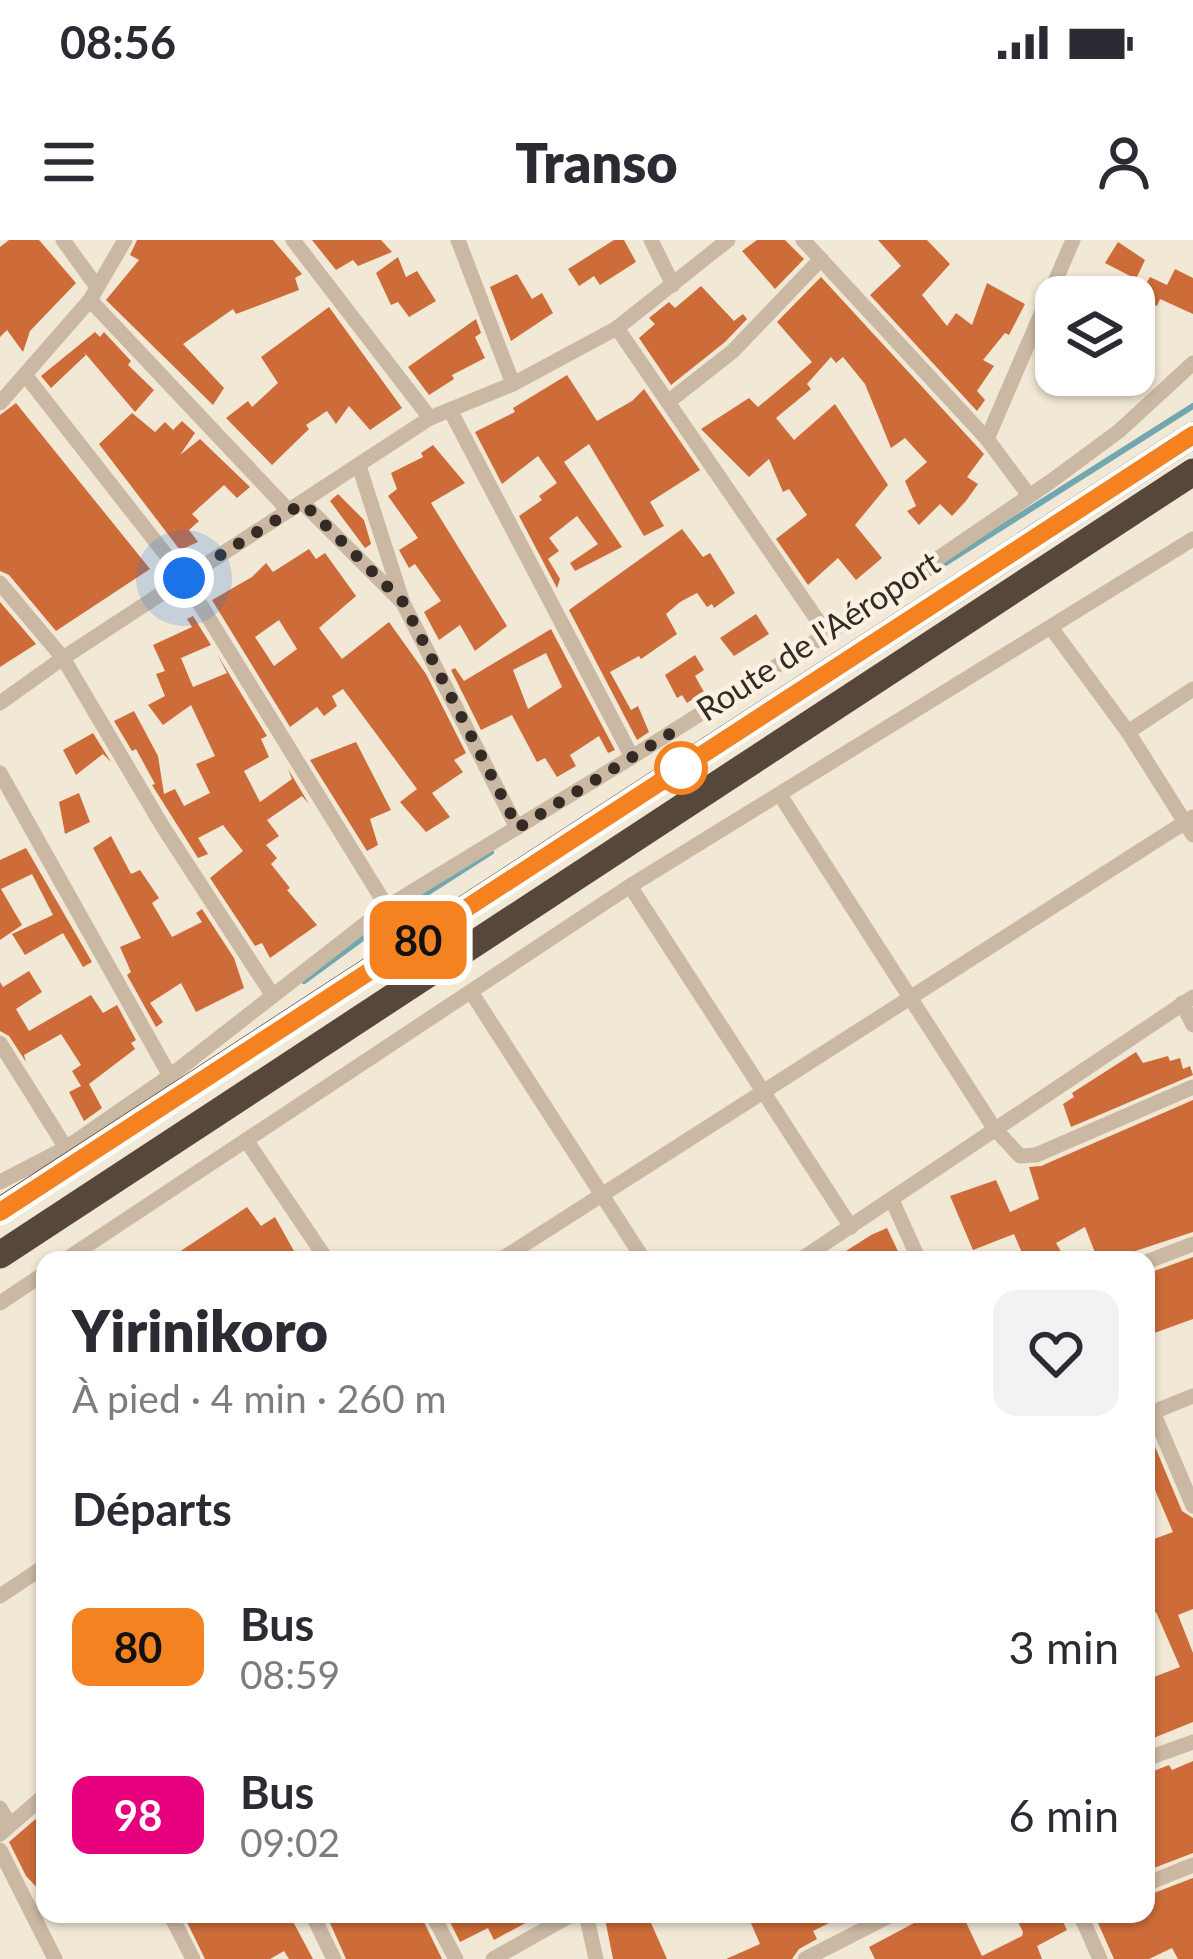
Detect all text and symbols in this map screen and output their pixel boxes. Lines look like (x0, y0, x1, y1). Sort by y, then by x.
text: 08:56 (60, 15, 176, 69)
icon: menu (36, 129, 102, 195)
icon: person (1091, 129, 1157, 195)
text: Transo (515, 130, 678, 195)
map controls (1035, 276, 1155, 396)
button: layers (1035, 276, 1155, 396)
street label: Route de l'Aéroport (688, 542, 947, 729)
your location (154, 548, 214, 608)
unlabelled marker (656, 743, 706, 793)
line badge: 80 (364, 901, 472, 979)
text: 80 (394, 915, 442, 965)
button: heart (993, 1290, 1119, 1416)
text: Yirinikoro (72, 1296, 328, 1364)
text: À pied · 4 min · 260 m (72, 1375, 447, 1421)
text: Départs (72, 1482, 232, 1536)
text: Bus (240, 1597, 314, 1651)
text: 3 min (1008, 1620, 1119, 1674)
text: 80 (114, 1622, 162, 1672)
text: 08:59 (240, 1651, 340, 1697)
text: Bus (240, 1765, 314, 1819)
text: 6 min (1008, 1788, 1119, 1842)
text: 98 (114, 1790, 162, 1840)
text: 09:02 (240, 1819, 340, 1865)

